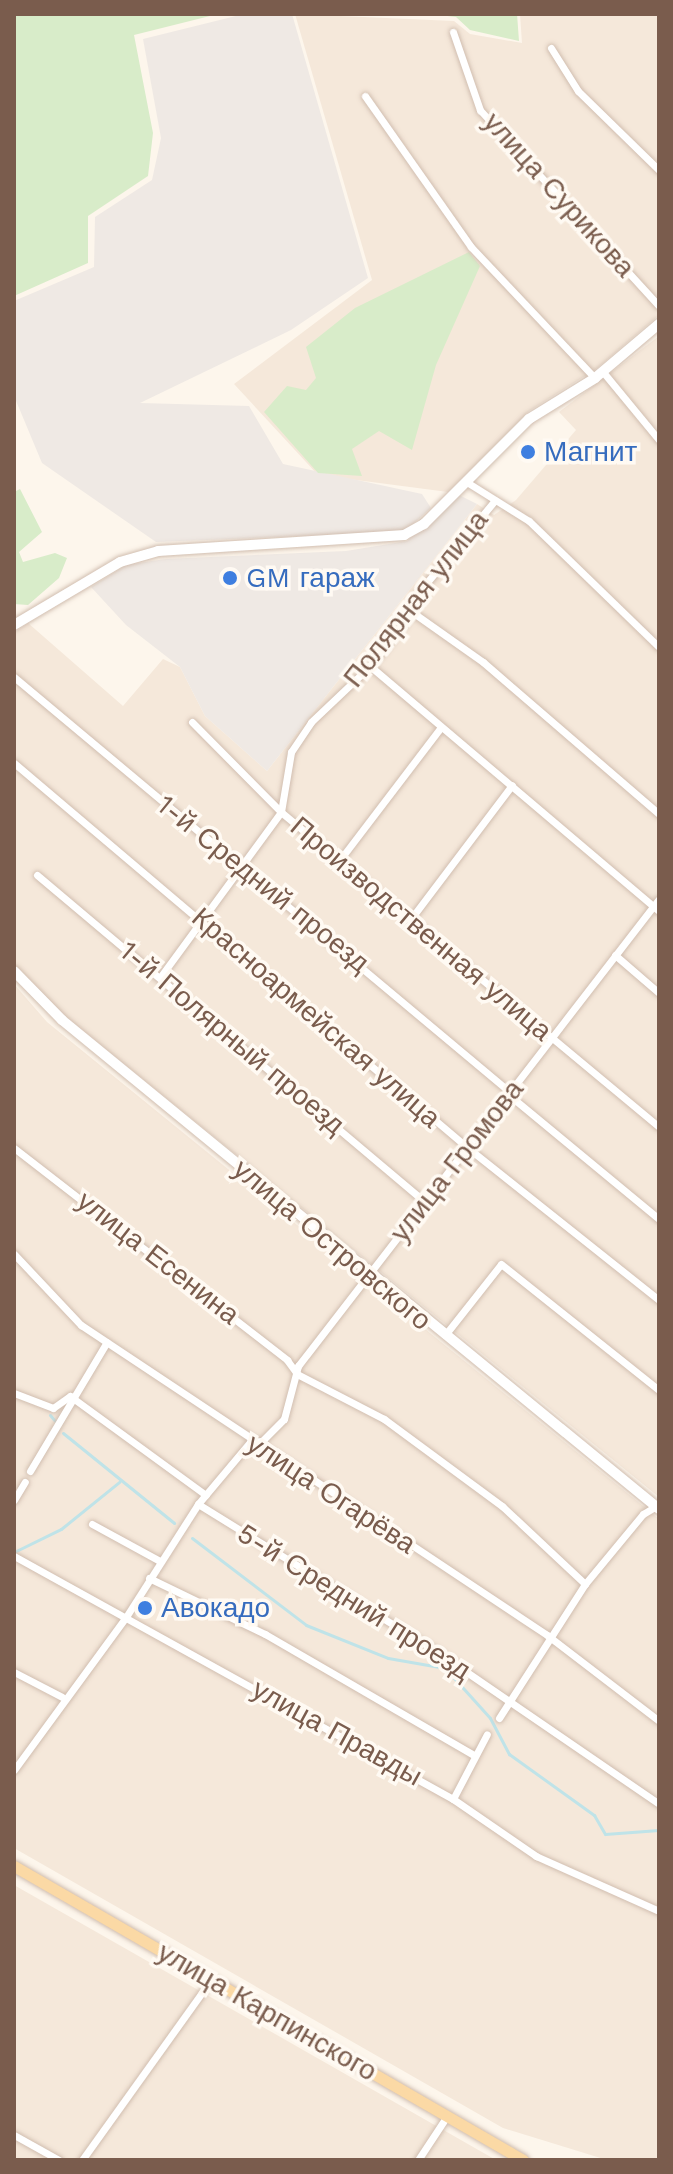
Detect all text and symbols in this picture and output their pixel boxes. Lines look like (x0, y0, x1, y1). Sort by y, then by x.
street label: улица Сурикова (476, 106, 642, 284)
place label: Магнит (544, 435, 637, 469)
marker: Магнит (519, 443, 537, 461)
street label: Полярная улица (337, 504, 495, 694)
place label: GM гараж (246, 561, 375, 595)
marker: GM гараж (221, 569, 239, 587)
street label: 1-й Средний проезд (150, 788, 376, 980)
street label: Производственная улица (284, 810, 558, 1048)
street label: Красноармейская улица (185, 901, 447, 1135)
street label: 1-й Полярный проезд (113, 934, 351, 1142)
street label: улица Громова (383, 1073, 531, 1249)
street label: улица Островского (226, 1152, 438, 1338)
street label: улица Есенина (70, 1184, 246, 1332)
street label: улица Огарёва (240, 1427, 422, 1561)
street label: 5-й Средний проезд (231, 1516, 477, 1688)
place label: Авокадо (161, 1591, 270, 1625)
marker: Авокадо (136, 1599, 154, 1617)
street label: улица Правды (246, 1673, 428, 1793)
street label: улица Карпинского (151, 1936, 383, 2088)

